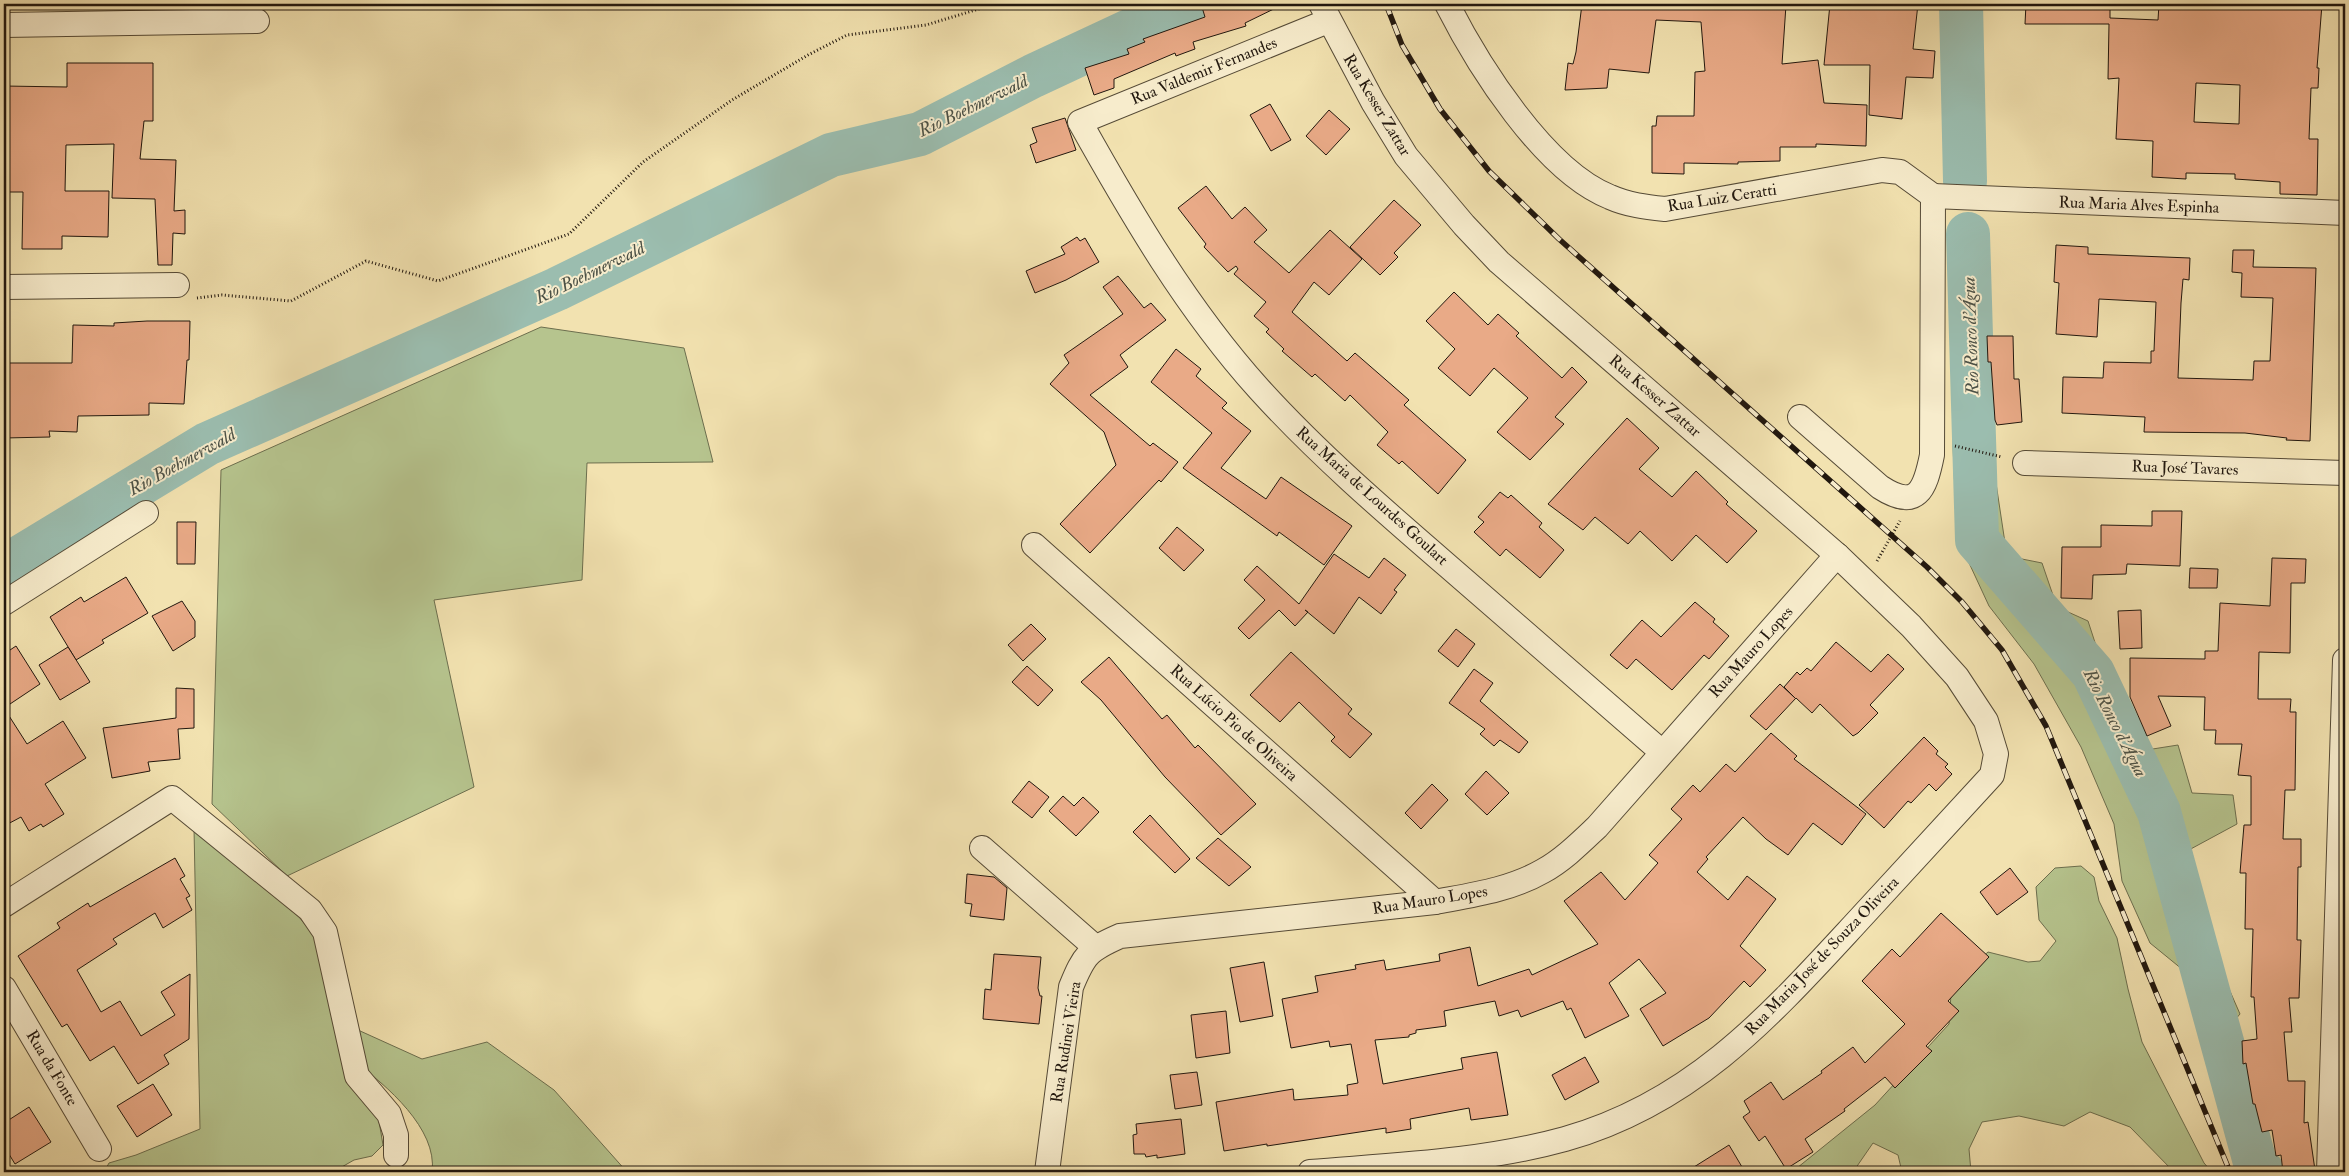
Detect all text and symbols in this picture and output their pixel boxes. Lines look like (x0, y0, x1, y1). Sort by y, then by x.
street label: Rua Valdemir Fernandes (1128, 33, 1280, 109)
street label: Rua Kesser Zattar (1339, 50, 1415, 160)
water label: Rio Boehmerwald (913, 69, 1033, 143)
street label: Rua Luiz Ceratti (1666, 179, 1778, 217)
street label: Rua Maria Alves Espinha (2058, 192, 2220, 219)
water label: Rio Boehmerwald (530, 236, 650, 310)
water label: Rio Ronco d'Água (1956, 276, 1985, 397)
street label: Rua Kesser Zattar (1605, 351, 1705, 442)
water label: Rio Boehmerwald (123, 422, 241, 501)
street label: Rua Maria de Lourdes Goulart (1292, 422, 1452, 570)
street label: Rua José Tavares (2131, 456, 2239, 481)
street label: Rua Mauro Lopes (1705, 602, 1798, 703)
street label: Rua Lúcio Pio de Oliveira (1166, 660, 1302, 786)
water label: Rio Ronco d'Água (2077, 664, 2153, 781)
street label: Rua Maria José de Souza Oliveira (1741, 872, 1904, 1040)
street label: Rua Mauro Lopes (1371, 881, 1489, 920)
street label: Rua Rudinei Vieira (1047, 979, 1086, 1104)
street label: Rua da Fonte (22, 1027, 83, 1110)

